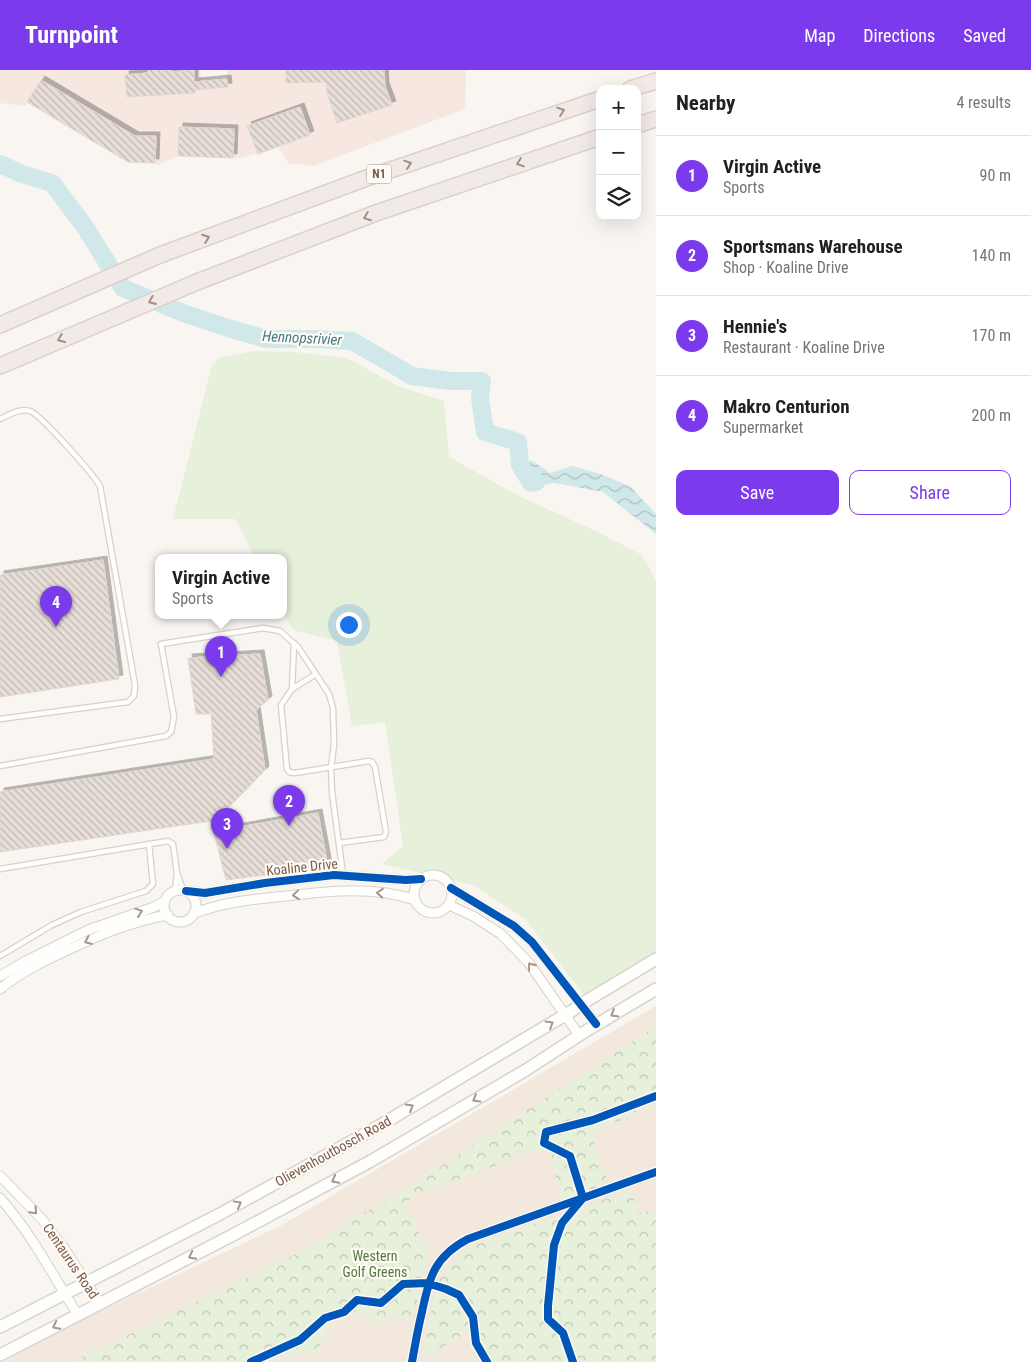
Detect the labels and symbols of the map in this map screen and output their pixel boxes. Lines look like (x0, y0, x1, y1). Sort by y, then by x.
one-way arrow (556, 107, 565, 117)
one-way arrow (517, 157, 525, 167)
one-way arrow (403, 160, 411, 170)
road number: N1 (366, 165, 392, 184)
one-way arrow (363, 211, 372, 221)
one-way arrow (201, 234, 209, 244)
one-way arrow (148, 294, 157, 305)
water label: Hennopsrivier (262, 327, 343, 349)
one-way arrow (57, 333, 66, 344)
pin: 4 (40, 586, 72, 627)
your location (336, 612, 362, 638)
pin: 1 (205, 636, 237, 677)
pin: 2 (273, 785, 305, 826)
pin: 3 (211, 808, 243, 849)
street label: Koaline Drive (265, 855, 339, 879)
one-way arrow (376, 888, 384, 899)
one-way arrow (291, 889, 299, 900)
one-way arrow (135, 908, 143, 918)
one-way arrow (84, 934, 93, 945)
one-way arrow (528, 963, 537, 972)
one-way arrow (611, 1007, 620, 1017)
one-way arrow (544, 1021, 553, 1031)
one-way arrow (472, 1093, 481, 1103)
one-way arrow (405, 1104, 414, 1114)
street label: Olievenhoutbosch Road (272, 1112, 394, 1190)
one-way arrow (332, 1174, 341, 1184)
one-way arrow (233, 1200, 242, 1210)
one-way arrow (28, 1205, 37, 1214)
street label: Centaurus Road (40, 1220, 102, 1302)
park label: Western Golf Greens (343, 1248, 407, 1280)
one-way arrow (188, 1250, 197, 1260)
one-way arrow (52, 1320, 61, 1331)

